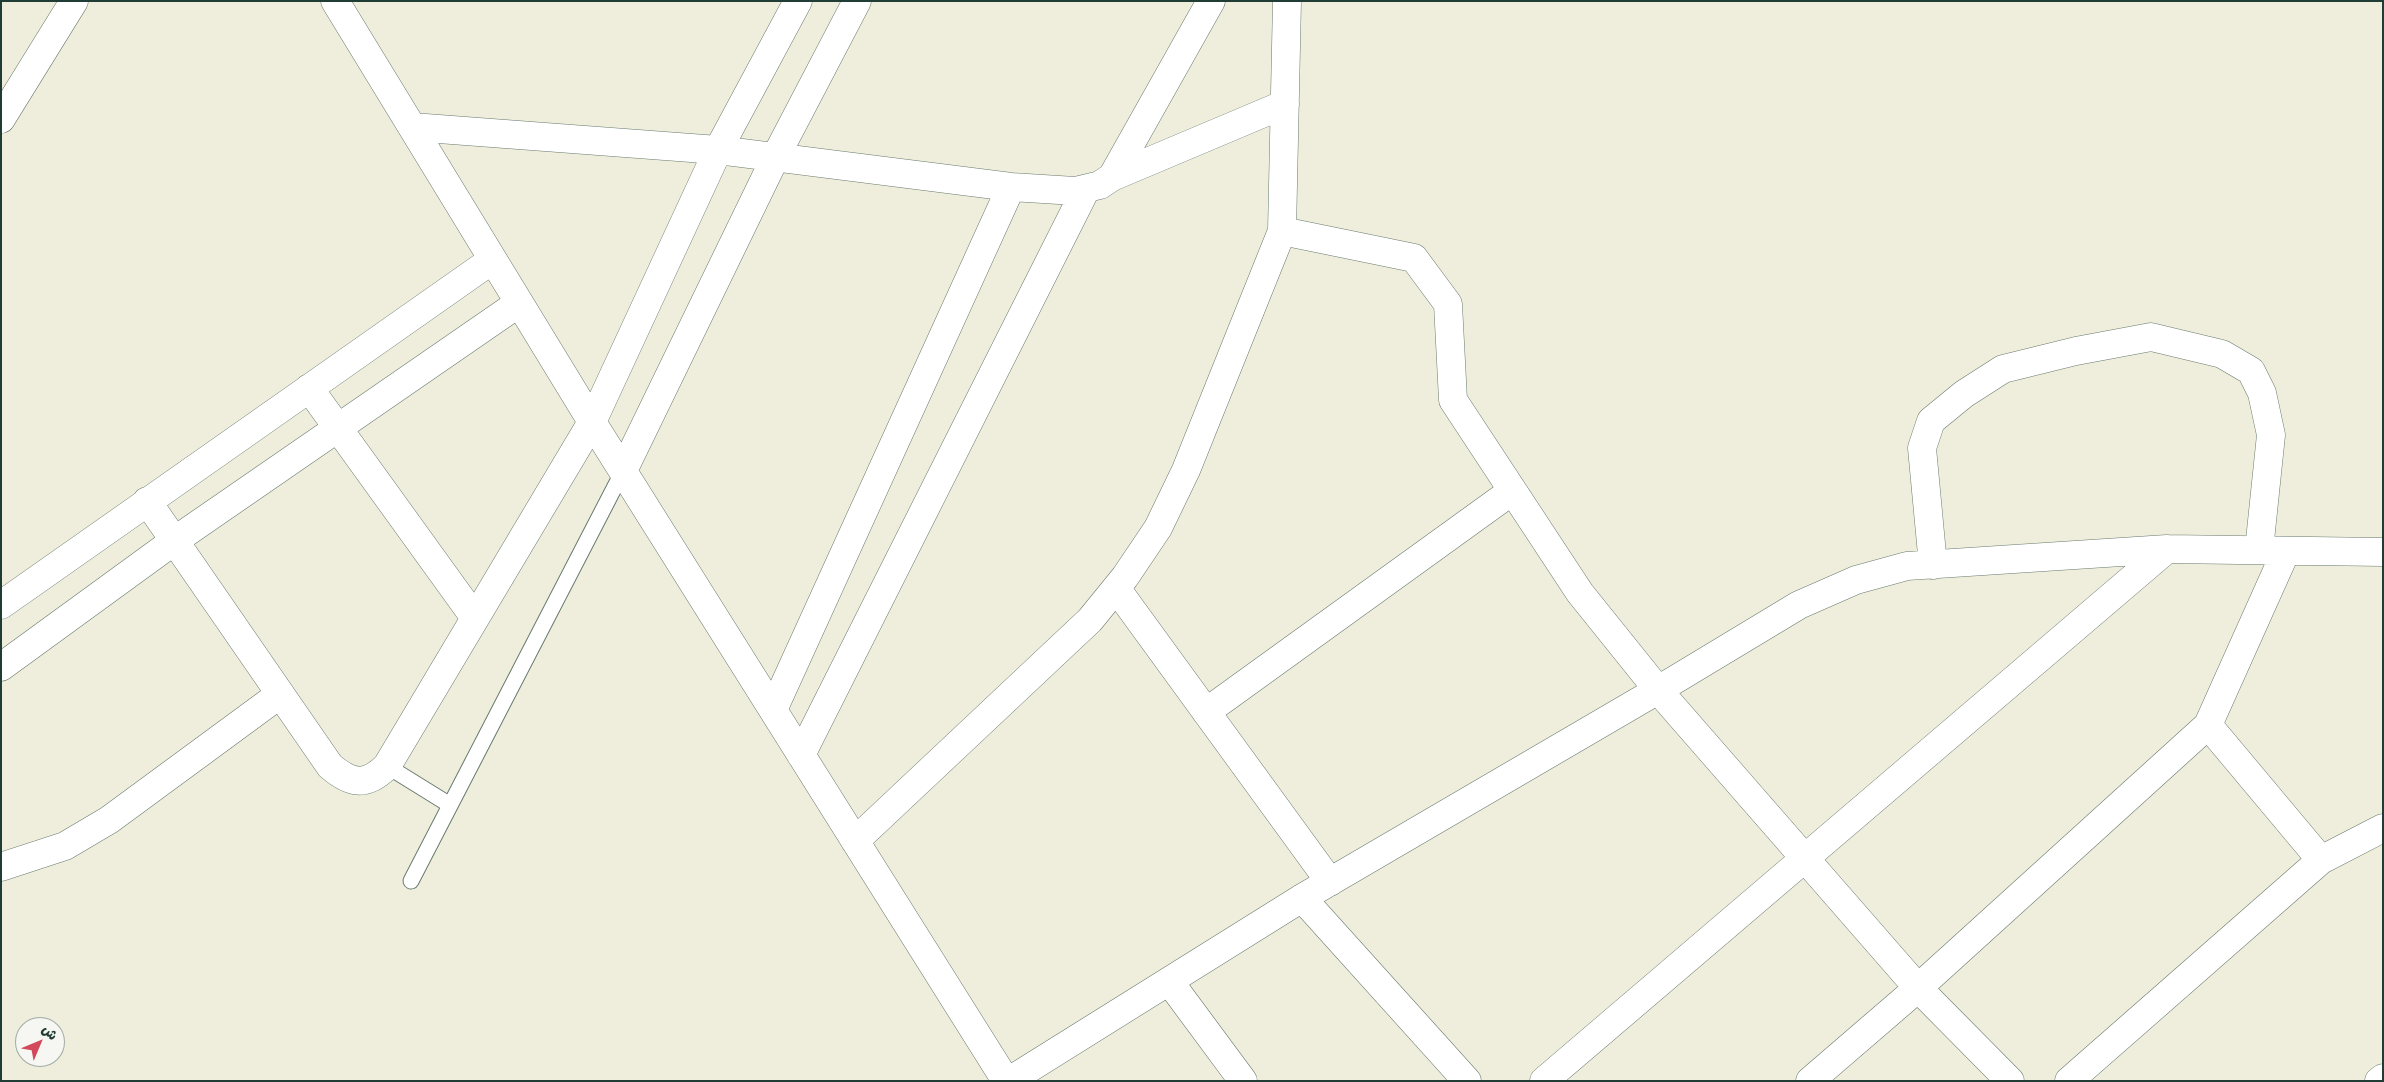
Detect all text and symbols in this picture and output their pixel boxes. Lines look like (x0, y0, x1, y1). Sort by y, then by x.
north arrow (15, 1017, 65, 1067)
text: ش (38, 1020, 62, 1044)

